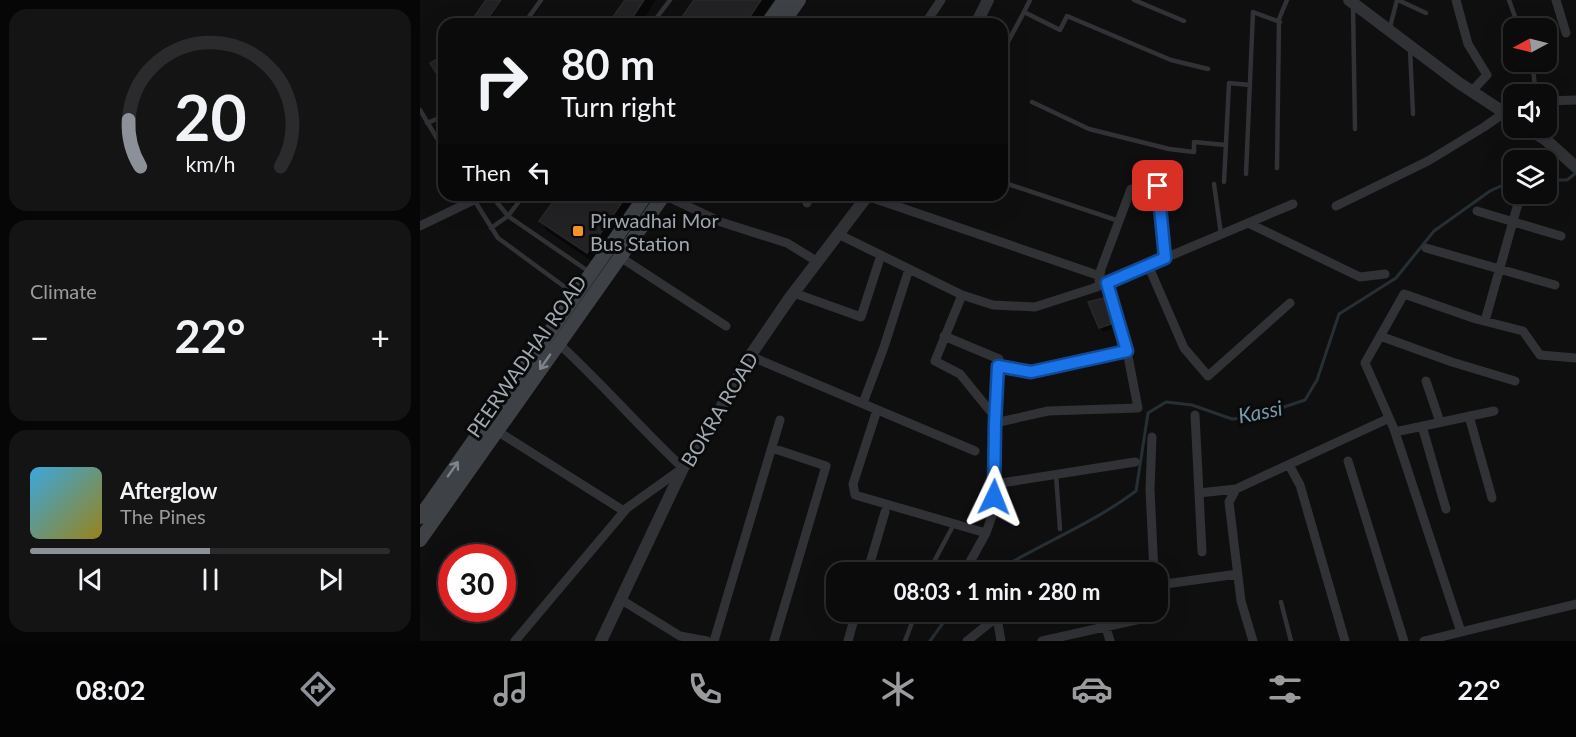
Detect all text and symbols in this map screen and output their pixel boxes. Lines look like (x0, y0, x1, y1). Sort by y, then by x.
north arrow (1503, 18, 1557, 72)
map controls (1503, 18, 1557, 204)
text: 80 m (561, 39, 655, 89)
icon: right (462, 42, 540, 120)
text: 20 (174, 79, 246, 154)
button: sound (1503, 84, 1557, 138)
text: Turn right (561, 90, 676, 123)
button: layers (1503, 150, 1557, 204)
text: km/h (185, 151, 235, 177)
icon: left (523, 156, 556, 189)
text: Then (462, 159, 511, 186)
pin (1132, 160, 1183, 211)
icon: arrive (1141, 169, 1174, 202)
place label: Pirwadhai Mor Bus Station (590, 208, 719, 255)
marker: Pirwadhai Mor Bus Station (571, 224, 585, 238)
street label: PEERWADHAI ROAD (461, 270, 591, 442)
text: Climate (30, 279, 97, 303)
text: 22° (175, 309, 245, 363)
text: − (30, 317, 49, 357)
text: + (371, 317, 390, 357)
street label: BOKRA ROAD (675, 347, 763, 471)
one-way arrow (539, 354, 551, 370)
water label: Kassi (1236, 394, 1285, 428)
one-way arrow (447, 461, 459, 477)
position arrow (962, 465, 1026, 529)
text: Afterglow (120, 477, 217, 504)
text: The Pines (120, 504, 206, 528)
speed limit sign: 30 (438, 544, 516, 622)
icon: previous (74, 563, 107, 596)
icon: pause (194, 563, 227, 596)
icon: next (314, 563, 347, 596)
text: 08:03 · 1 min · 280 m (894, 578, 1100, 605)
icon: directions (297, 668, 339, 710)
icon: music (490, 668, 532, 710)
icon: phone (684, 668, 726, 710)
icon: climate (877, 668, 919, 710)
icon: car (1071, 668, 1113, 710)
icon: filters (1264, 668, 1306, 710)
text: 08:02 (76, 673, 145, 706)
text: 22° (1458, 673, 1500, 706)

